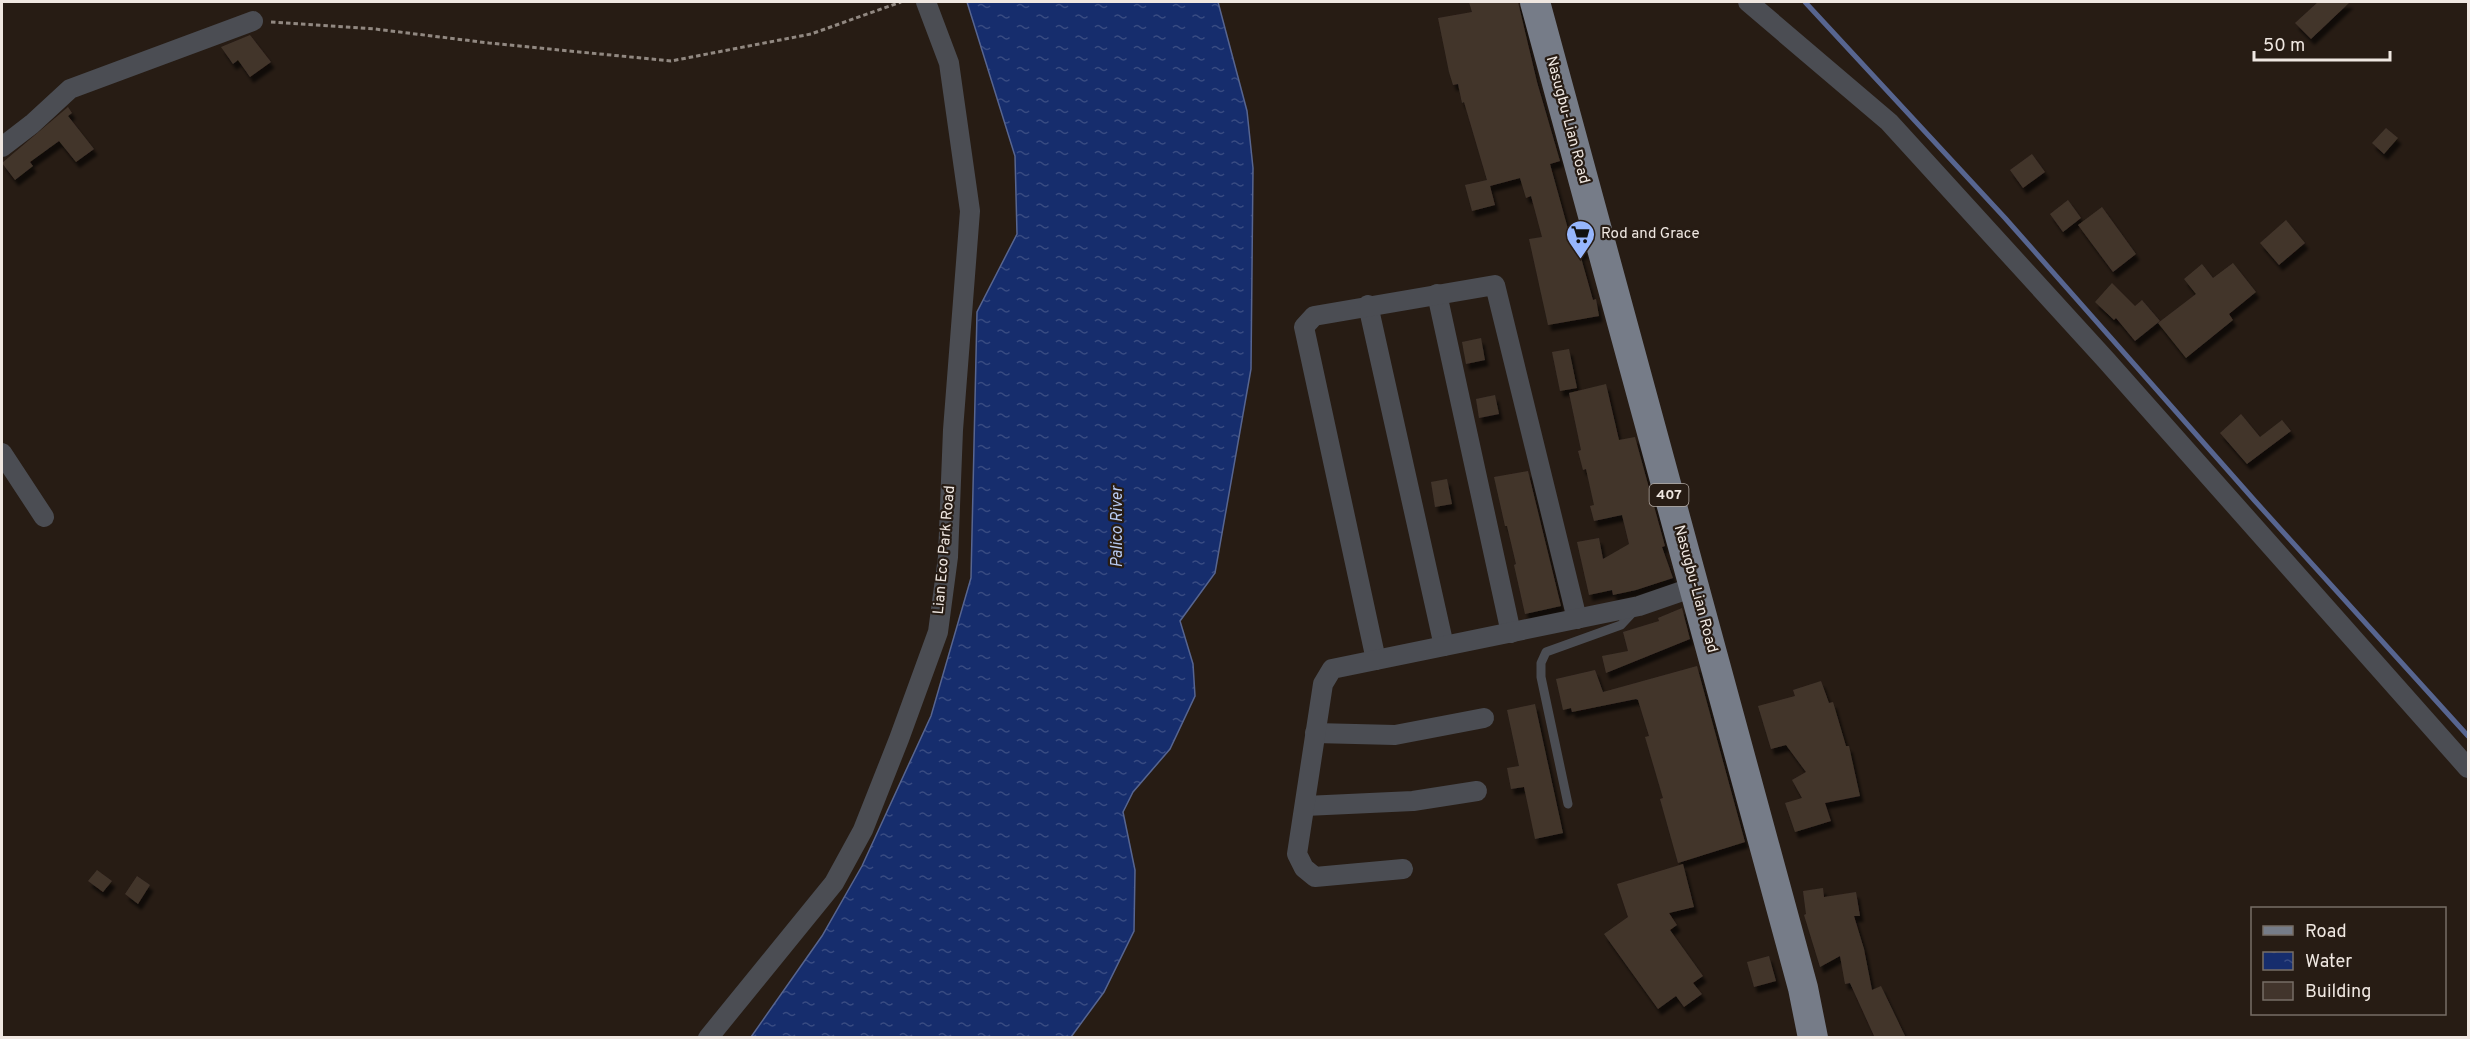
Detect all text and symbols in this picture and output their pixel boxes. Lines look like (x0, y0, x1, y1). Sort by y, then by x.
scale bar (2254, 24, 2390, 62)
text: 50 m (2263, 35, 2305, 58)
street label: Nasugbu-Lian Road (1541, 54, 1593, 186)
supermarket icon: Rod and Grace (1564, 218, 1596, 260)
place label: Rod and Grace (1601, 225, 1700, 244)
water label: Palico River (1108, 484, 1128, 568)
road number: 407 (1650, 484, 1688, 506)
street label: Lian Eco Park Road (930, 485, 960, 615)
street label: Nasugbu-Lian Road (1669, 523, 1721, 655)
legend (2251, 907, 2446, 1015)
text: Road (2305, 921, 2347, 944)
text: Water (2305, 951, 2352, 974)
text: Building (2305, 981, 2371, 1004)

